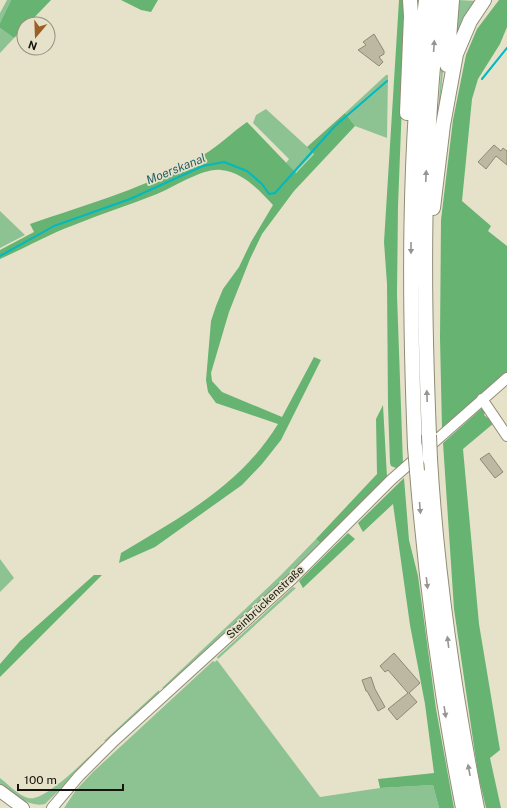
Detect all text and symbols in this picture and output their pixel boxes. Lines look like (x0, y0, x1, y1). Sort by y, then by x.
north arrow (16, 16, 56, 56)
text: N (27, 38, 39, 53)
one-way arrow (431, 40, 438, 52)
water label: Moerskanal (144, 151, 208, 187)
one-way arrow (423, 169, 429, 182)
one-way arrow (408, 242, 414, 255)
one-way arrow (424, 390, 431, 402)
one-way arrow (416, 502, 423, 514)
street label: Steinbrückenstraße (224, 563, 306, 641)
one-way arrow (424, 577, 431, 589)
one-way arrow (445, 635, 451, 648)
one-way arrow (442, 706, 448, 718)
one-way arrow (466, 764, 472, 776)
scale bar (18, 766, 123, 792)
text: 100 m (24, 773, 57, 787)

